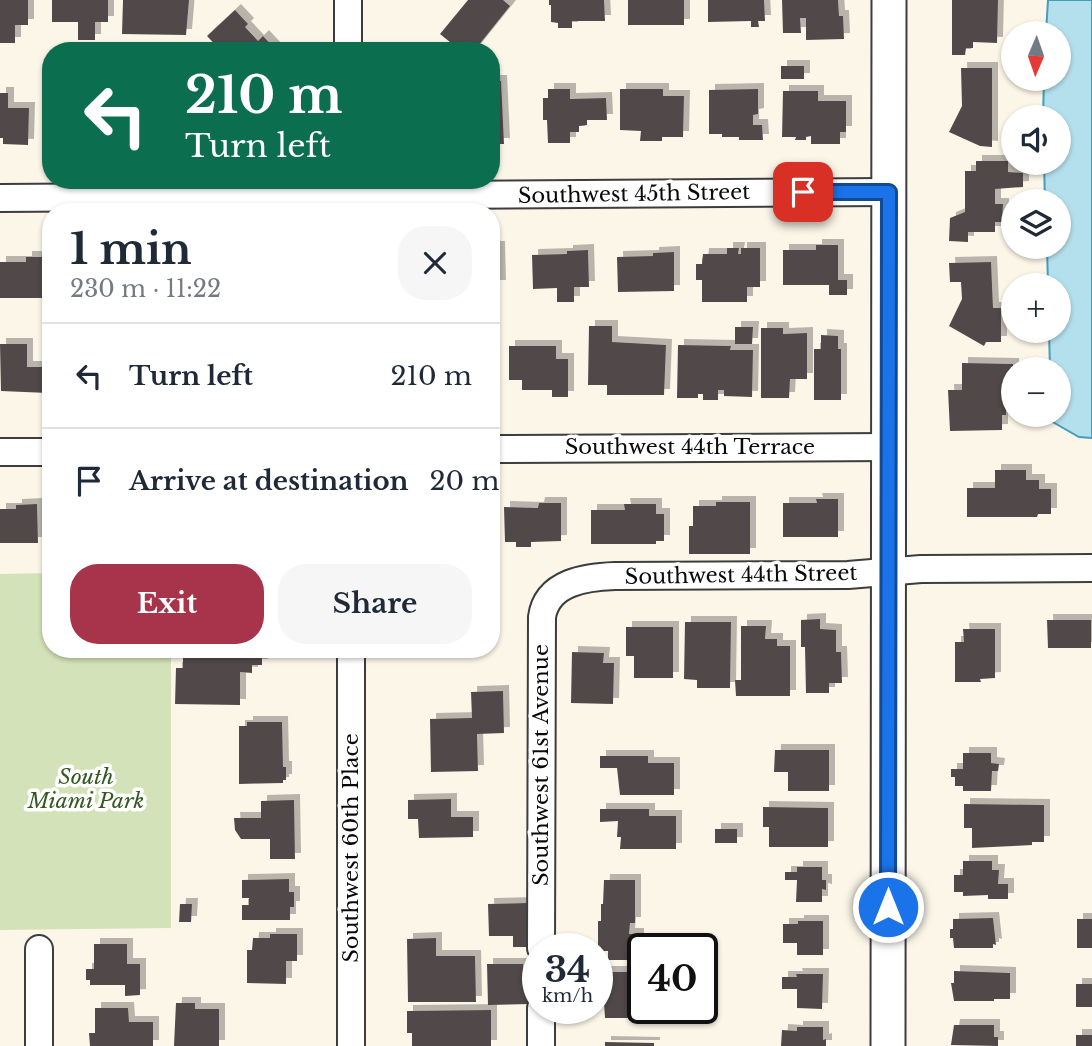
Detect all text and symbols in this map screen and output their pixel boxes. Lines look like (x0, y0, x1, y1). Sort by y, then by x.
north arrow (1001, 21, 1071, 91)
map controls (1001, 21, 1071, 427)
text: 210 m (185, 65, 343, 126)
icon: left (70, 70, 161, 161)
button: sound (1001, 105, 1071, 175)
text: Turn left (185, 126, 331, 166)
pin (773, 162, 833, 222)
icon: arrive (784, 173, 822, 211)
street label: Southwest 45th Street (518, 179, 750, 209)
button: layers (1001, 189, 1071, 259)
text: 1 min (70, 223, 192, 275)
button: close (398, 226, 472, 300)
button: + (1001, 273, 1071, 343)
text: 230 m · 11:22 (70, 275, 221, 303)
icon: left (70, 357, 108, 395)
button: − (1001, 357, 1071, 427)
text: Turn left (129, 360, 253, 392)
text: 210 m (390, 360, 472, 392)
street label: Southwest 44th Terrace (565, 434, 815, 460)
icon: arrive (70, 462, 108, 500)
text: Arrive at destination (129, 465, 409, 497)
text: 20 m (430, 465, 499, 497)
street label: Southwest 44th Street (625, 560, 858, 590)
button: Exit (70, 564, 264, 644)
button: Share (278, 564, 472, 644)
street label: Southwest 61st Avenue (528, 644, 554, 886)
street label: Southwest 60th Place (338, 733, 364, 963)
park label: South Miami Park (27, 764, 144, 814)
position arrow (851, 870, 925, 944)
speed limit sign: 40 (627, 933, 718, 1024)
text: 34 (545, 948, 590, 991)
text: km/h (542, 985, 593, 1007)

